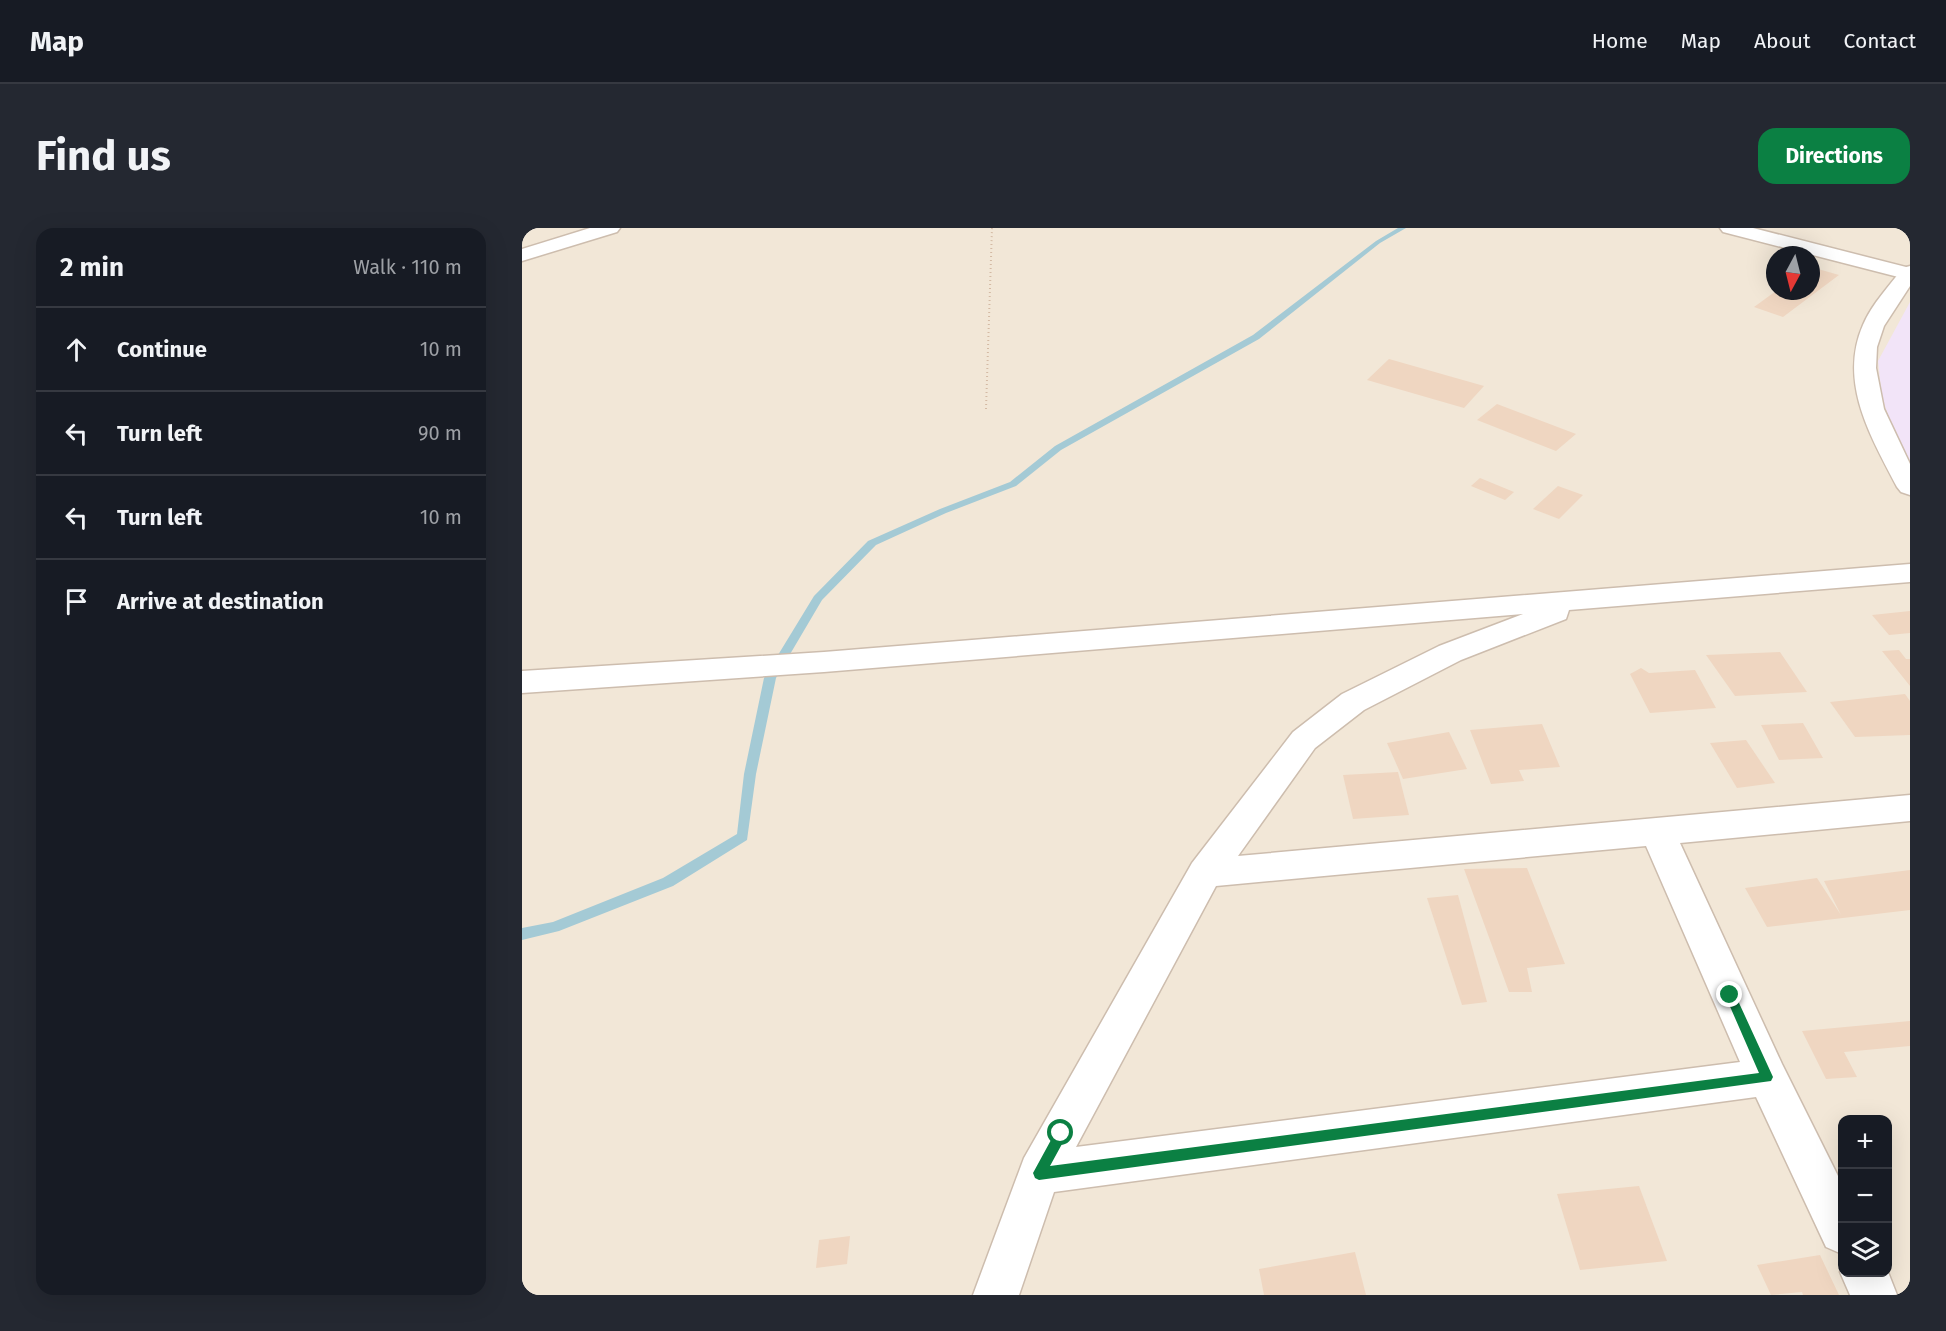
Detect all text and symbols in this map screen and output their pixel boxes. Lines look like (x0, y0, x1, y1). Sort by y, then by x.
text: Map (30, 25, 84, 58)
text: Home (1592, 28, 1648, 54)
text: Map (1681, 28, 1721, 54)
text: About (1754, 28, 1811, 54)
text: Contact (1844, 28, 1916, 54)
button: Directions (1758, 128, 1910, 184)
text: Find us (36, 131, 171, 181)
north arrow (1766, 246, 1820, 300)
text: 2 min (60, 252, 124, 283)
text: Walk · 110 m (353, 255, 462, 279)
icon: ahead (60, 333, 93, 366)
text: Continue (117, 336, 207, 363)
text: 10 m (420, 337, 462, 361)
icon: left (60, 417, 93, 450)
text: Turn left (117, 420, 202, 447)
text: 90 m (418, 421, 462, 445)
icon: left (60, 501, 93, 534)
text: Turn left (117, 504, 202, 531)
text: 10 m (420, 505, 462, 529)
icon: arrive (60, 585, 93, 618)
text: Arrive at destination (117, 588, 324, 615)
route end (1716, 981, 1742, 1007)
map controls (1838, 1115, 1892, 1277)
button: + (1838, 1115, 1892, 1169)
route start (1047, 1119, 1073, 1145)
button: − (1838, 1169, 1892, 1223)
button: layers (1838, 1223, 1892, 1277)

